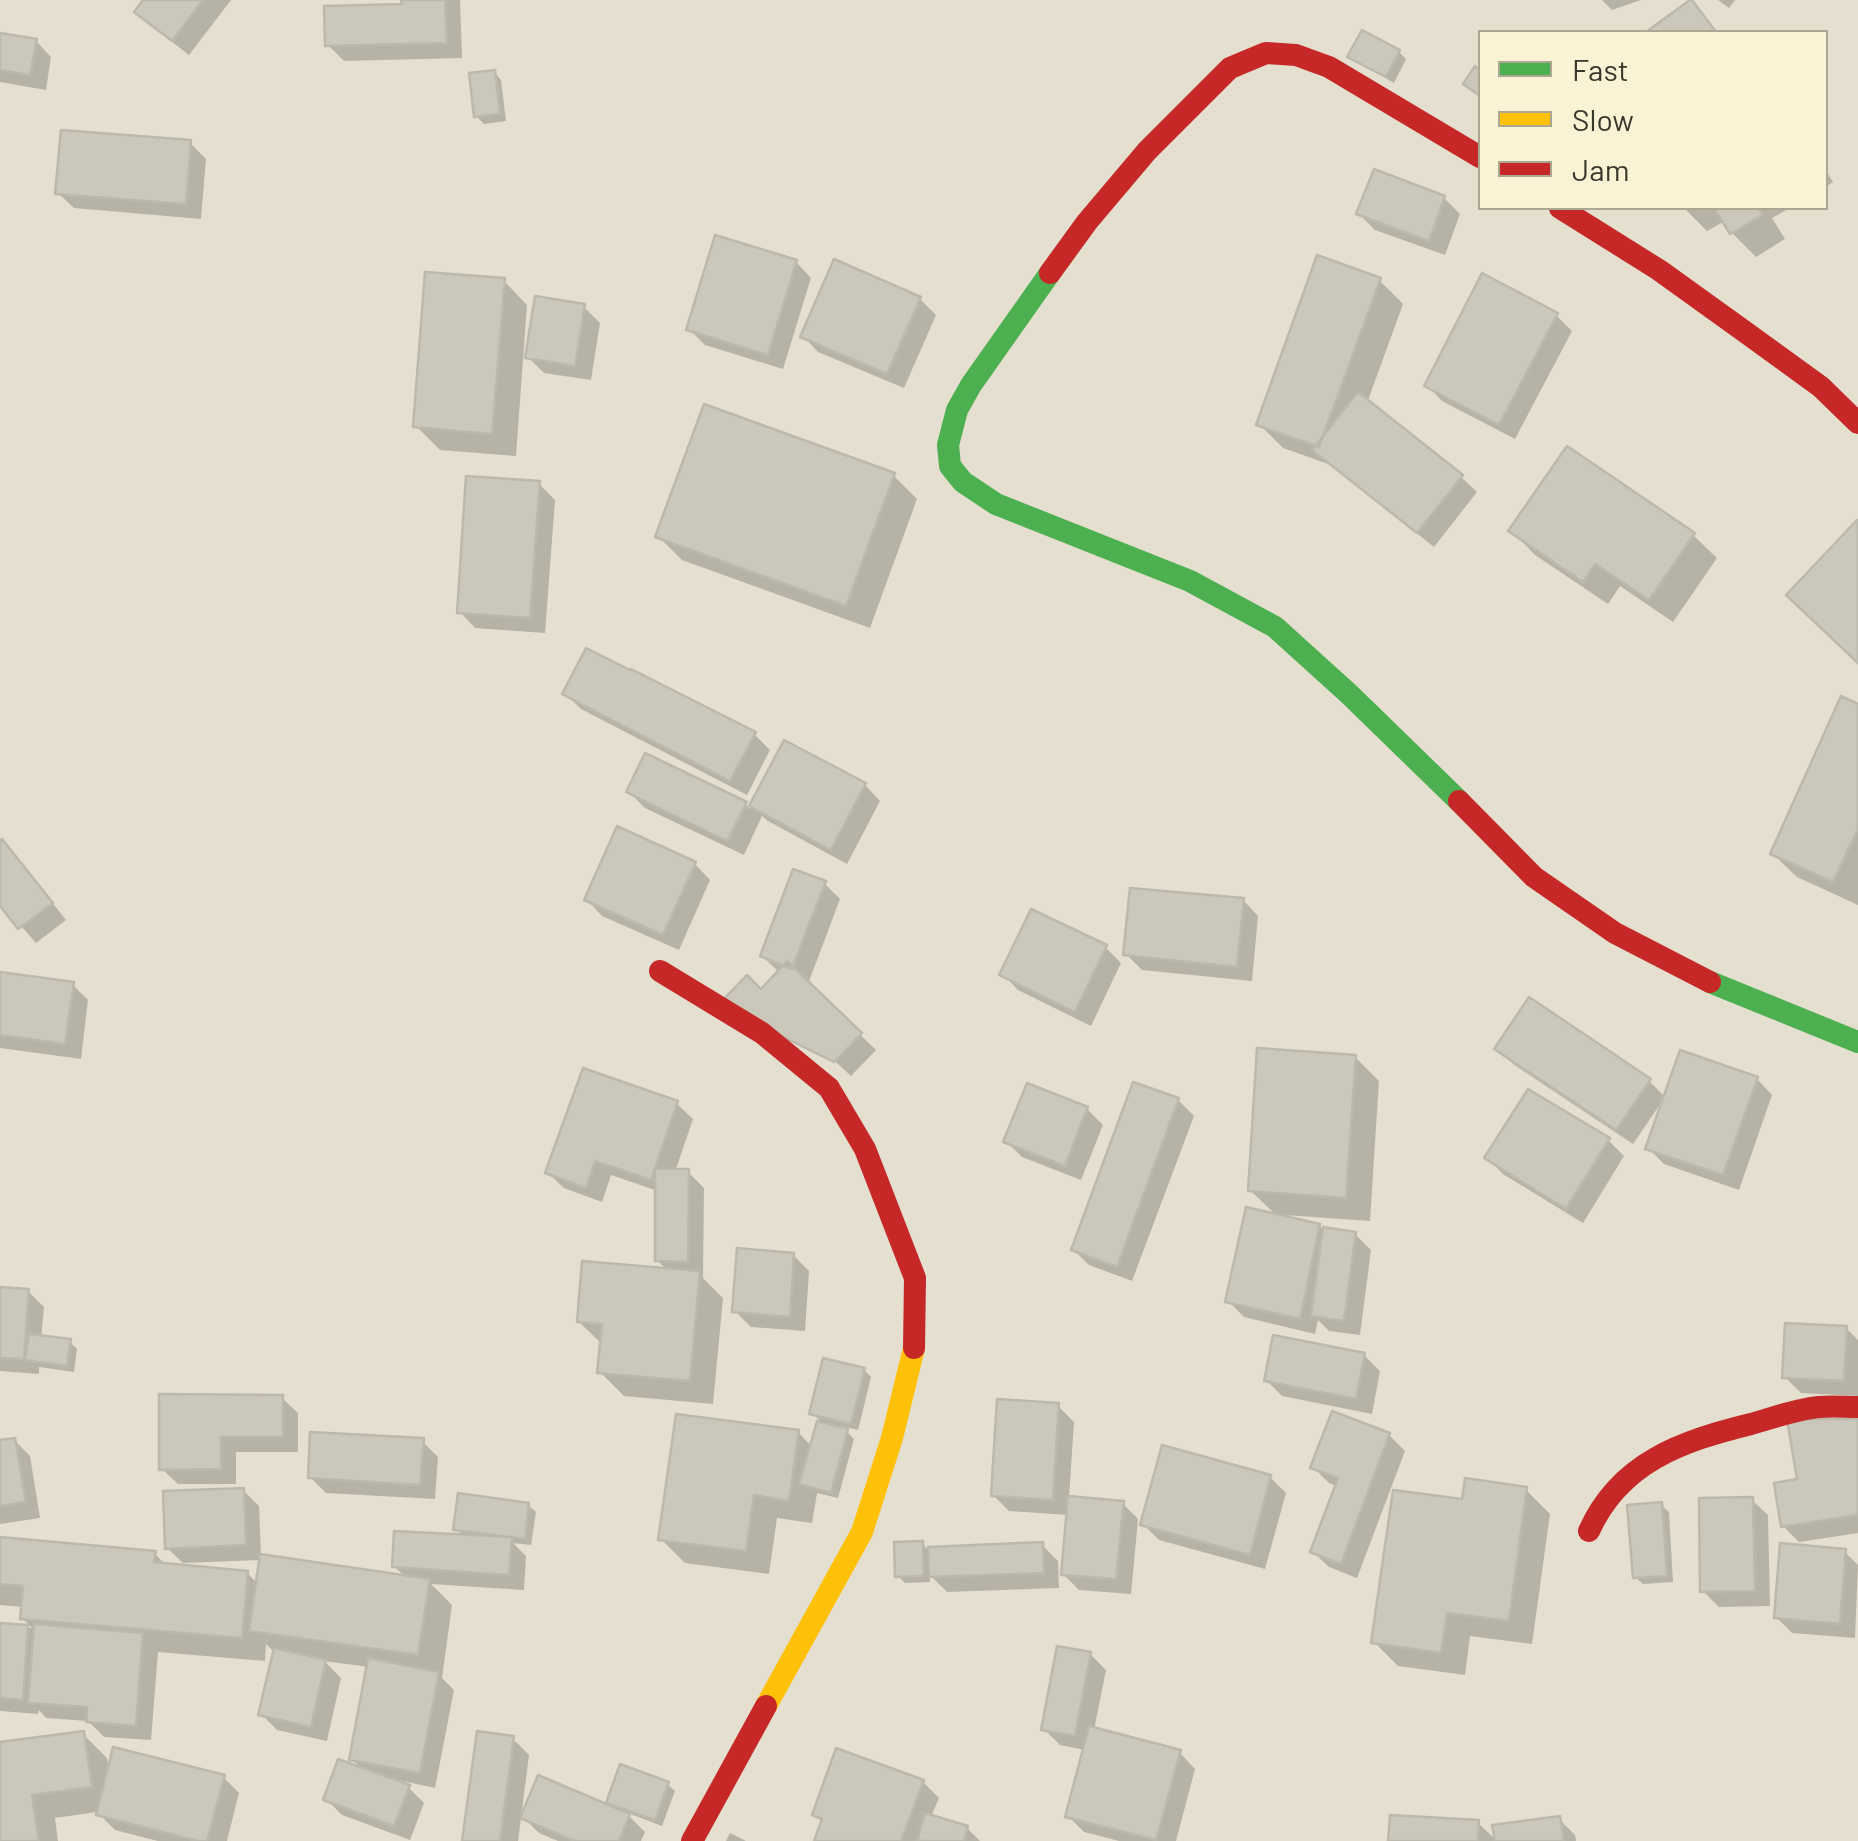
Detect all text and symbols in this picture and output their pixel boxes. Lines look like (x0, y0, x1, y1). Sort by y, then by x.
legend (1478, 30, 1828, 210)
text: Fast (1572, 51, 1629, 87)
text: Slow (1572, 101, 1634, 137)
text: Jam (1572, 151, 1629, 187)

